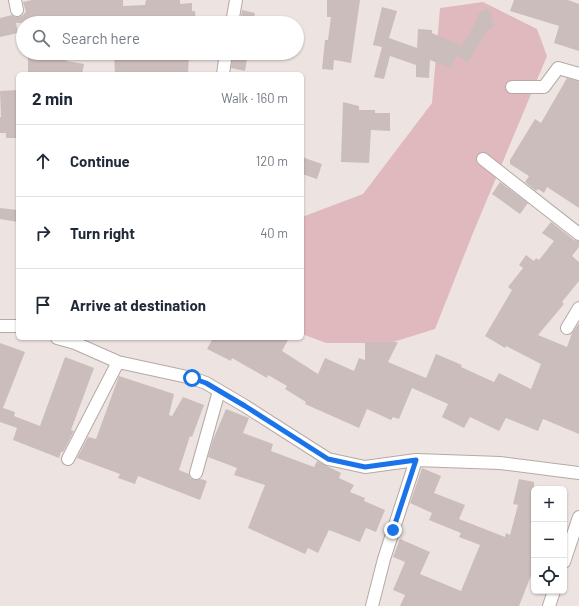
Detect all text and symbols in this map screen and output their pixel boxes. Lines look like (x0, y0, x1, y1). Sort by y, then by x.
search box (16, 16, 304, 60)
icon: search (30, 27, 52, 49)
text: Search here (62, 29, 140, 47)
text: 2 min (32, 88, 73, 108)
text: Walk · 160 m (221, 90, 288, 106)
icon: ahead (32, 150, 54, 172)
text: Continue (70, 152, 130, 170)
text: 120 m (256, 153, 288, 169)
icon: right (32, 222, 54, 244)
text: Turn right (70, 224, 135, 242)
text: 40 m (260, 225, 288, 241)
icon: arrive (32, 294, 54, 316)
text: Arrive at destination (70, 296, 206, 314)
route start (183, 369, 201, 387)
map controls (531, 486, 567, 594)
button: + (531, 486, 567, 522)
route end (384, 521, 402, 539)
button: − (531, 522, 567, 558)
button: locate (531, 558, 567, 594)

